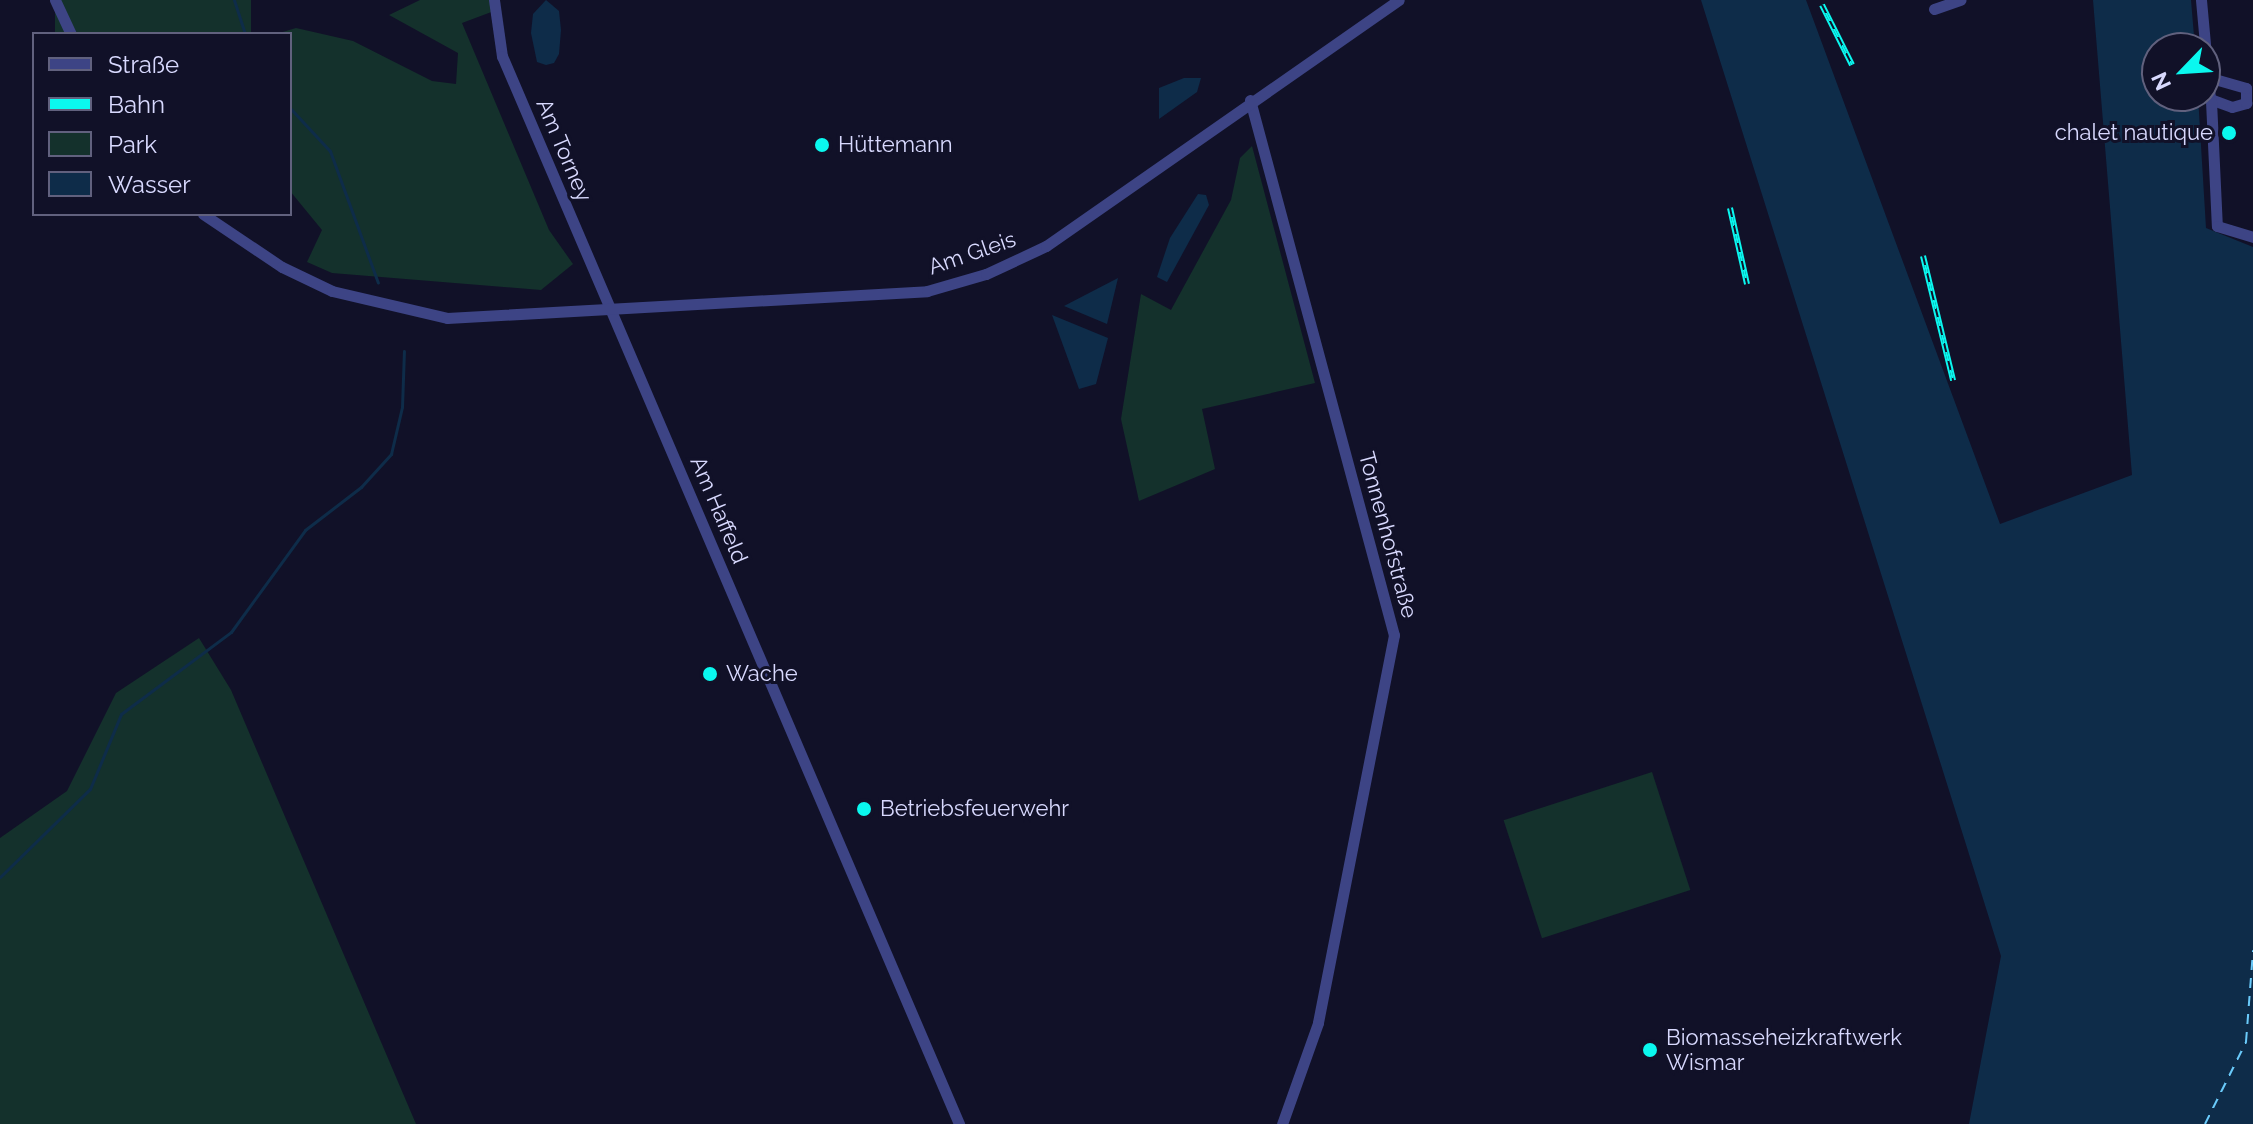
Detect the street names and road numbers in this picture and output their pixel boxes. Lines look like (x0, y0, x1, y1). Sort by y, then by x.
street label: Am Torney (530, 94, 598, 206)
street label: Am Gleis (925, 226, 1019, 280)
street label: Tonnenhofstraße (1353, 449, 1423, 621)
street label: Am Haffeld (685, 452, 753, 568)

